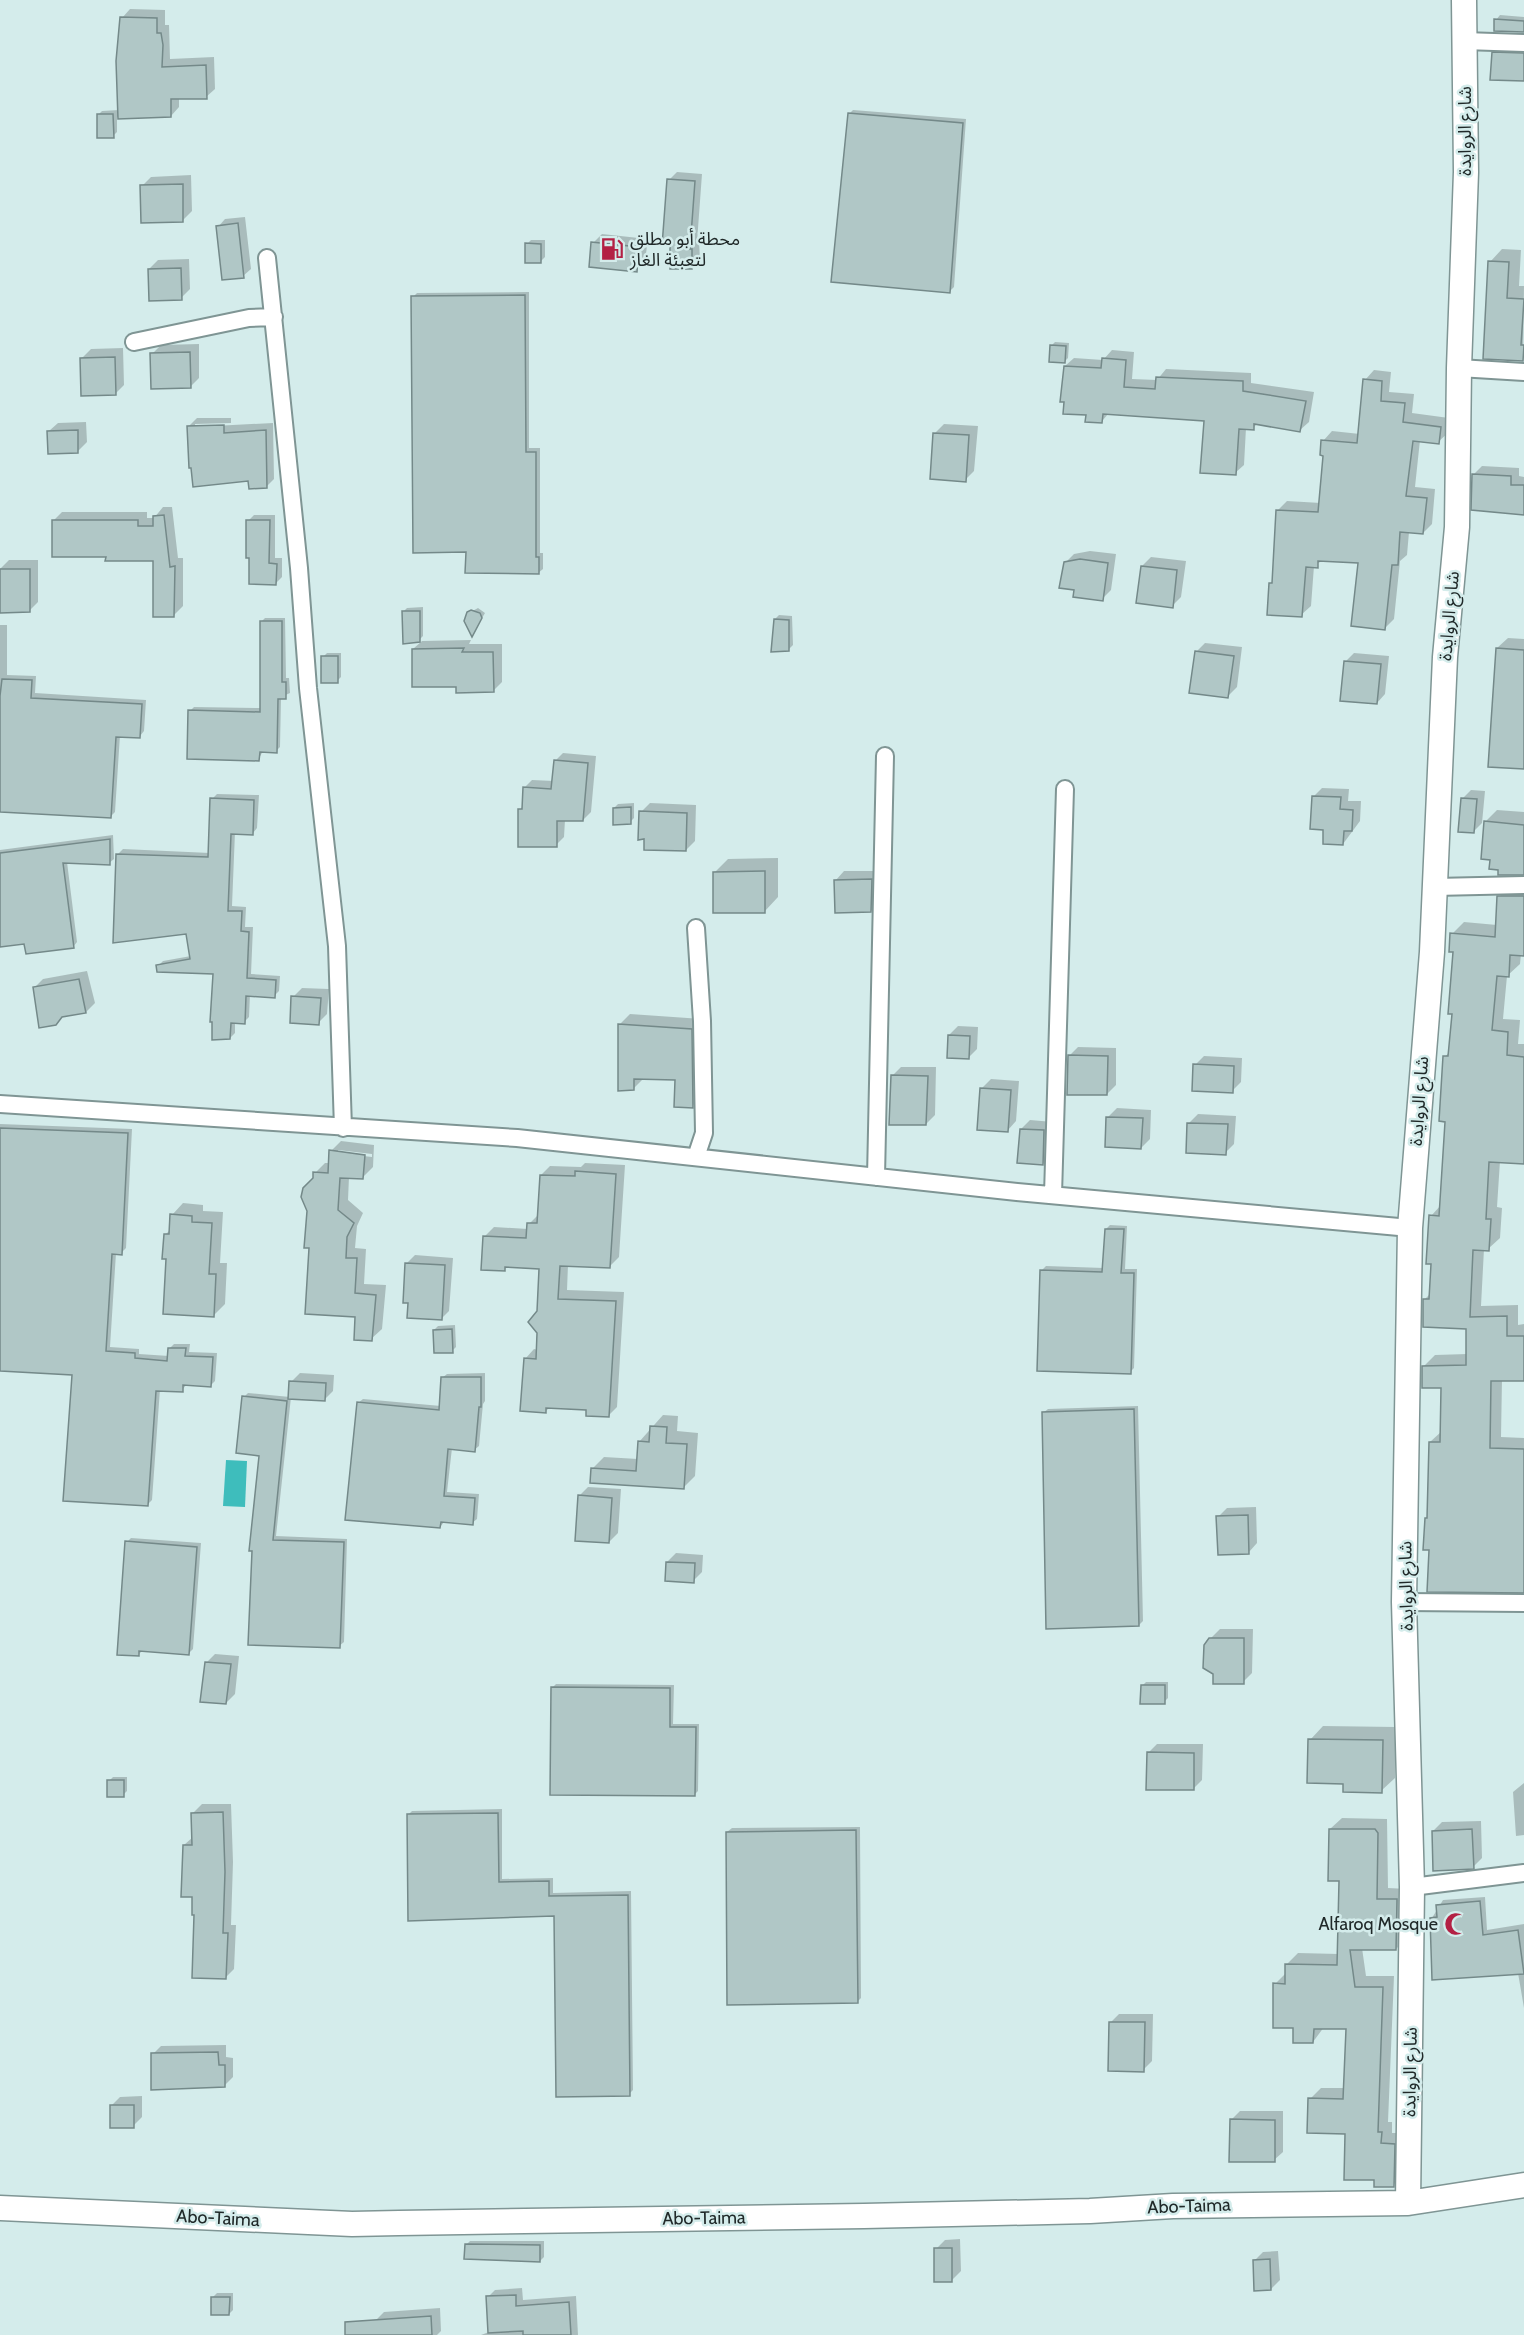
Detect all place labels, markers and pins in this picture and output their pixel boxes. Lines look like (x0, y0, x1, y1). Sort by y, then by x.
place label: محطة أبو مطلق لتعبئة الغاز (629, 228, 740, 271)
fuel station icon: محطة أبو مطلق لتعبئة الغاز (599, 236, 625, 262)
mosque icon: Alfaroq Mosque (1443, 1911, 1469, 1937)
place label: Alfaroq Mosque (1318, 1913, 1438, 1935)

